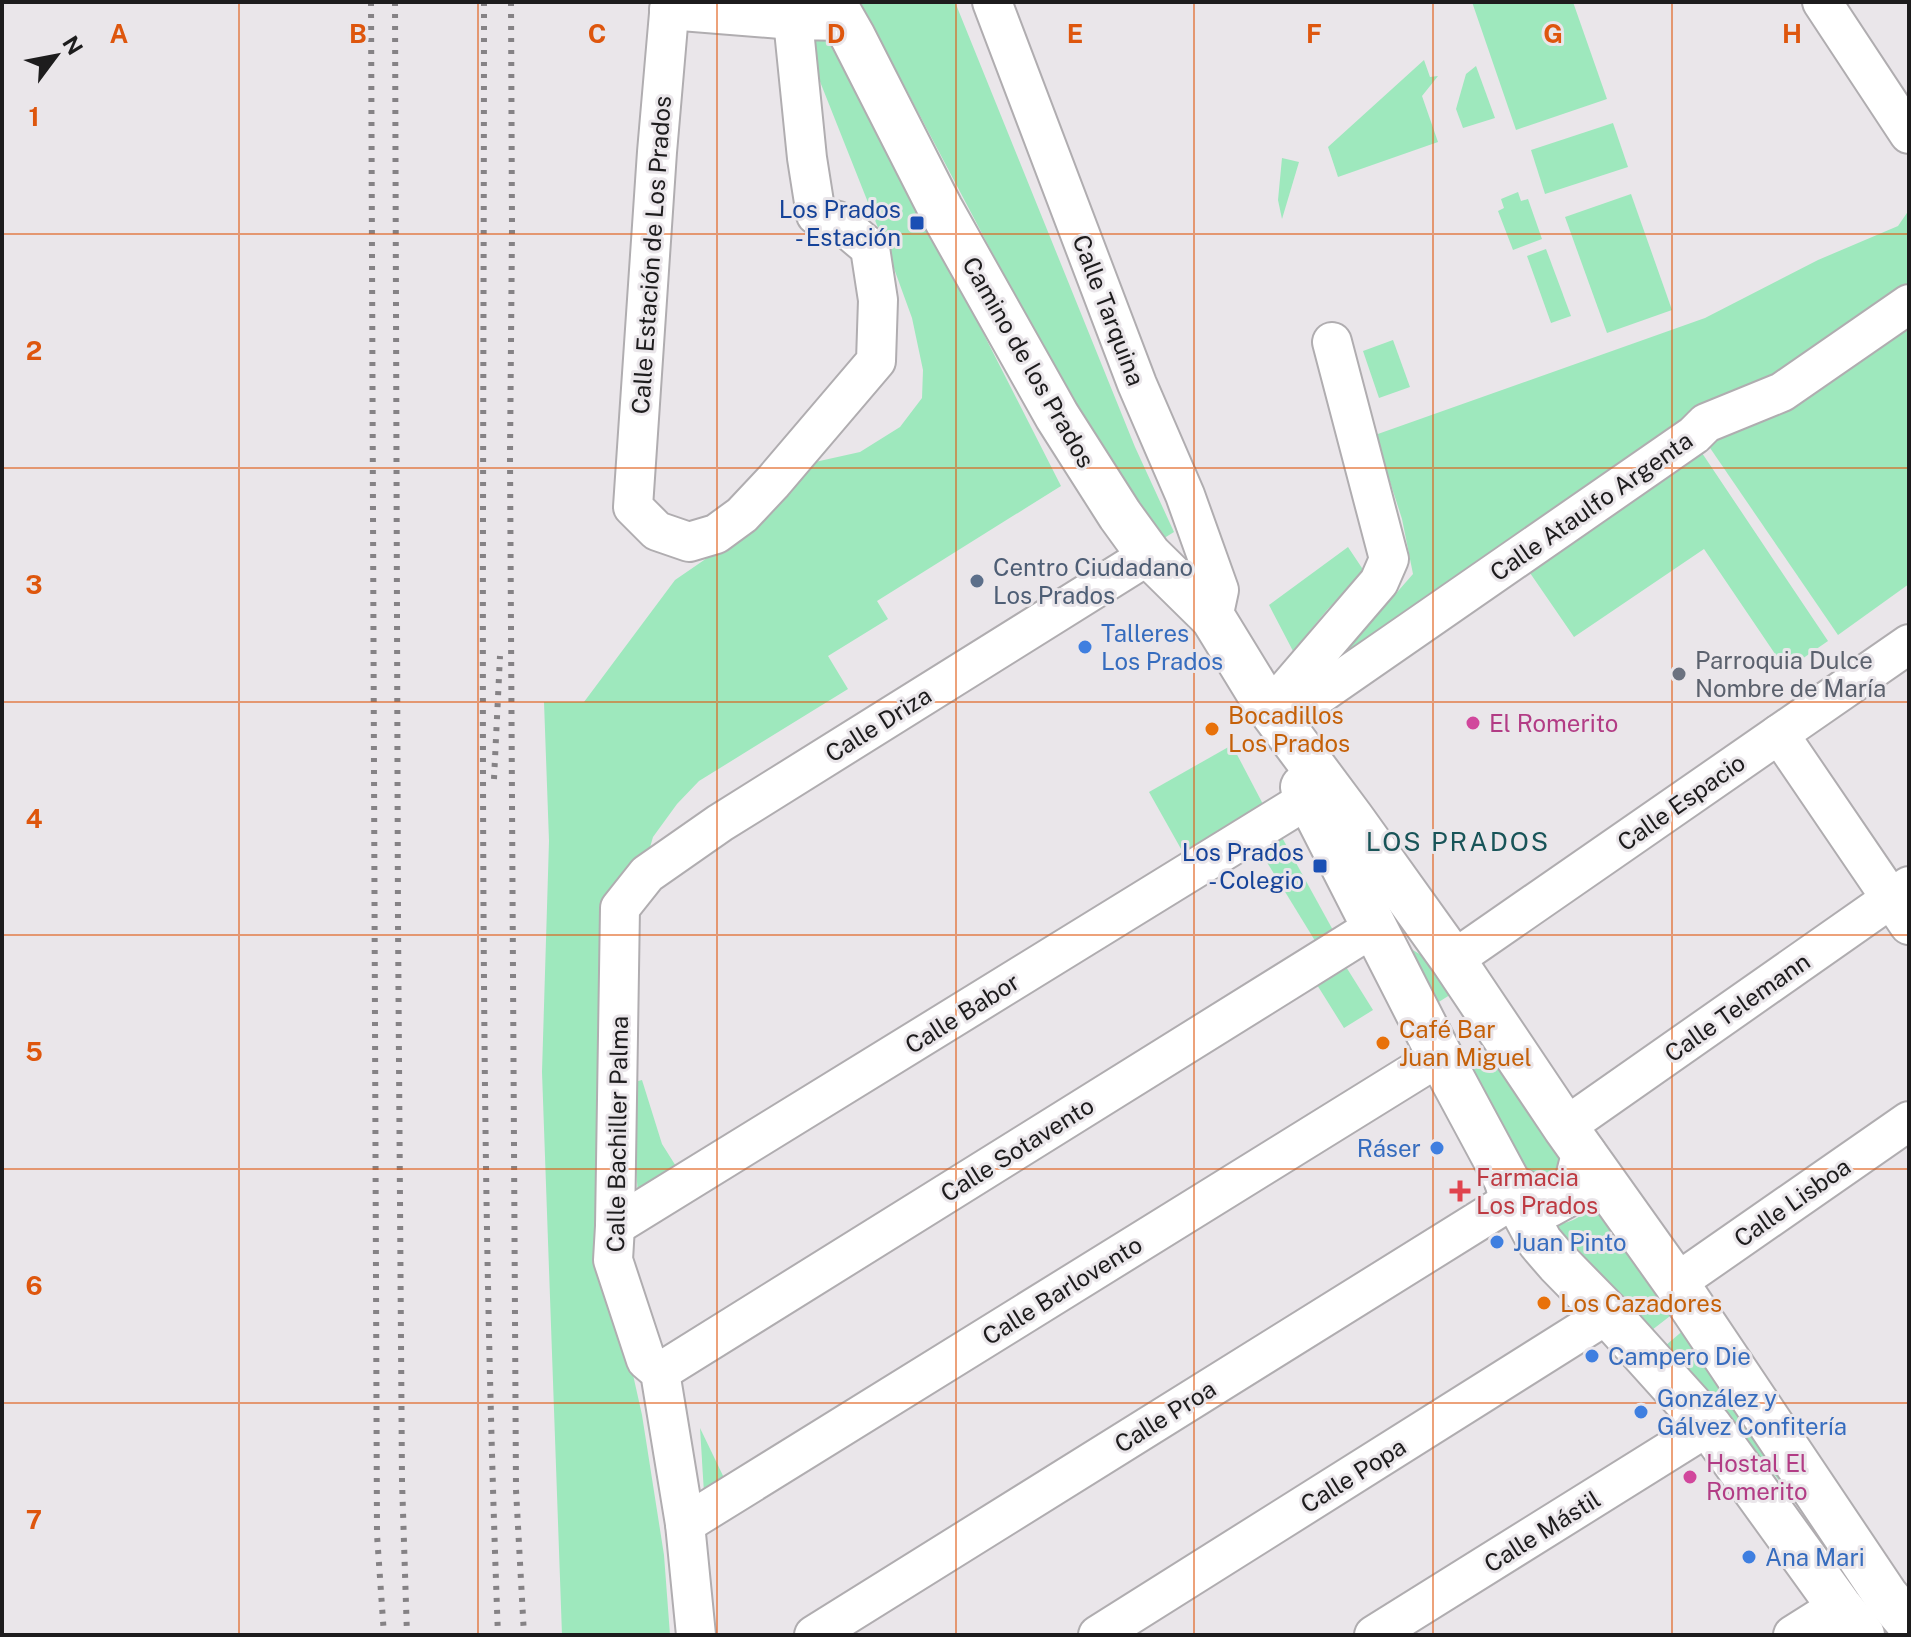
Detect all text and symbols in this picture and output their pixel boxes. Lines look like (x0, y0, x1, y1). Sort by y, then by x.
north arrow (16, 16, 96, 96)
text: A (110, 18, 129, 49)
text: B (349, 18, 367, 49)
text: C (588, 18, 606, 49)
text: D (827, 18, 845, 49)
text: E (1067, 18, 1083, 49)
text: F (1306, 18, 1322, 49)
text: G (1543, 18, 1563, 49)
text: H (1782, 18, 1802, 49)
text: N (57, 31, 89, 60)
street label: Calle Estación de Los Prados (626, 95, 676, 415)
text: 1 (28, 101, 40, 132)
place label: Los Prados - Estación (779, 195, 901, 251)
marker: Los Prados - Estación (908, 214, 926, 232)
street label: Calle Tarquina (1067, 231, 1151, 389)
street label: Camino de los Prados (957, 252, 1101, 472)
text: 2 (26, 335, 42, 366)
street label: Calle Ataulfo Argenta (1485, 426, 1697, 586)
place label: Centro Ciudadano Los Prados (993, 553, 1193, 609)
text: 3 (25, 569, 43, 600)
marker: Centro Ciudadano Los Prados (968, 572, 986, 590)
place label: Talleres Los Prados (1101, 619, 1223, 675)
marker: Talleres Los Prados (1076, 638, 1094, 656)
place label: Parroquia Dulce Nombre de María (1695, 646, 1886, 702)
marker: Parroquia Dulce Nombre de María (1670, 665, 1688, 683)
street label: Calle Driza (820, 680, 936, 768)
place label: Bocadillos Los Prados (1228, 701, 1350, 757)
place label: El Romerito (1489, 709, 1618, 737)
marker: El Romerito (1464, 714, 1482, 732)
marker: Bocadillos Los Prados (1203, 720, 1221, 738)
street label: Calle Espacio (1612, 748, 1750, 856)
text: 4 (25, 803, 43, 834)
district label: LOS PRADOS (1366, 826, 1550, 857)
place label: Los Prados - Colegio (1182, 838, 1304, 894)
marker: Los Prados - Colegio (1311, 857, 1329, 875)
street label: Calle Telemann (1659, 947, 1815, 1067)
street label: Calle Babor (900, 967, 1024, 1059)
place label: Café Bar Juan Miguel (1399, 1015, 1532, 1071)
street label: Calle Bachiller Palma (601, 1016, 633, 1252)
marker: Café Bar Juan Miguel (1374, 1034, 1392, 1052)
text: 5 (25, 1036, 43, 1067)
street label: Calle Sotavento (935, 1091, 1099, 1207)
place label: Ráser (1357, 1134, 1421, 1162)
marker: Ráser (1428, 1139, 1446, 1157)
street label: Calle Lisboa (1728, 1152, 1856, 1252)
place label: Farmacia Los Prados (1476, 1163, 1598, 1219)
marker: Farmacia Los Prados (1451, 1182, 1469, 1200)
place label: Juan Pinto (1513, 1228, 1627, 1256)
street label: Calle Barlovento (977, 1230, 1147, 1350)
marker: Juan Pinto (1488, 1233, 1506, 1251)
text: 6 (25, 1270, 43, 1301)
place label: Los Cazadores (1560, 1289, 1722, 1317)
marker: Los Cazadores (1535, 1294, 1553, 1312)
place label: Campero Die (1608, 1342, 1751, 1370)
marker: Campero Die (1583, 1347, 1601, 1365)
street label: Calle Proa (1109, 1374, 1221, 1458)
place label: González y Gálvez Confitería (1657, 1384, 1847, 1440)
marker: González y Gálvez Confitería (1632, 1403, 1650, 1421)
street label: Calle Popa (1295, 1432, 1411, 1518)
place label: Hostal El Romerito (1706, 1449, 1808, 1505)
marker: Hostal El Romerito (1681, 1468, 1699, 1486)
street label: Calle Mástil (1479, 1484, 1605, 1578)
text: 7 (26, 1504, 42, 1535)
place label: Ana Mari (1765, 1543, 1865, 1571)
marker: Ana Mari (1740, 1548, 1758, 1566)

